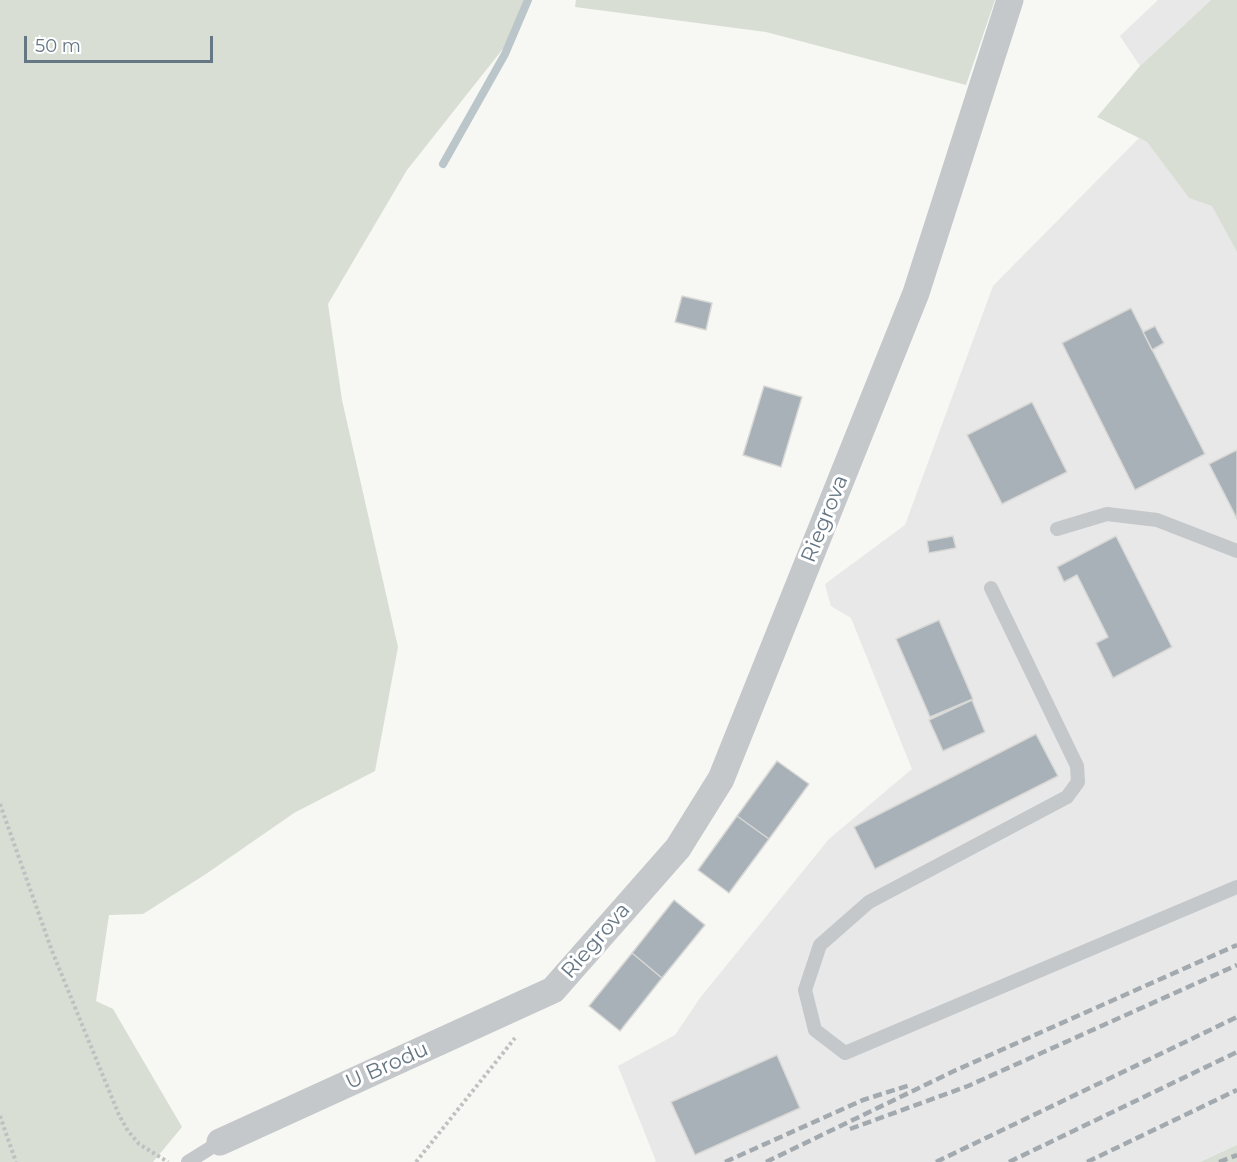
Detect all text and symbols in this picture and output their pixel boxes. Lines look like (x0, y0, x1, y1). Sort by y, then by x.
scale bar (27, 24, 216, 62)
text: 50 m (35, 35, 81, 57)
street label: Riegrova (796, 472, 854, 566)
street label: Riegrova (556, 898, 636, 984)
street label: U Brodu (342, 1037, 432, 1095)

